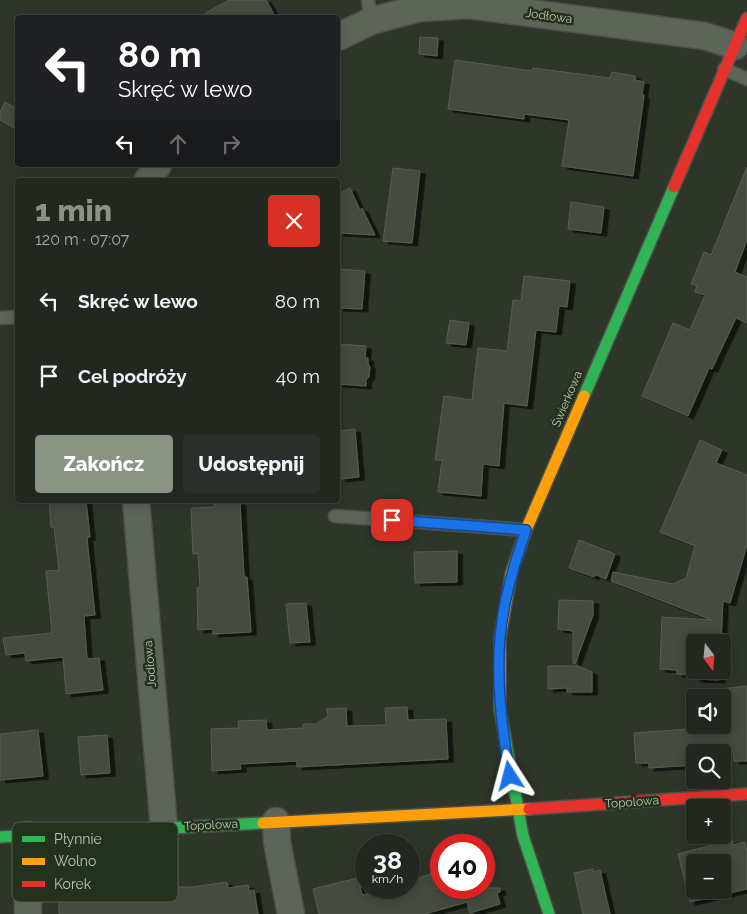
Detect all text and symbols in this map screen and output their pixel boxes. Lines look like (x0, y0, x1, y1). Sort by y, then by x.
street label: Jodłowa (525, 6, 573, 26)
text: 80 m (118, 34, 202, 75)
icon: left (35, 35, 100, 100)
text: Skręć w lewo (118, 76, 252, 102)
icon: left (111, 130, 139, 158)
icon: ahead (164, 130, 192, 158)
icon: right (217, 130, 245, 158)
text: 1 min (35, 193, 112, 228)
button: close (268, 195, 320, 247)
text: 120 m · 07:07 (35, 230, 129, 249)
icon: left (35, 287, 63, 315)
text: Skręć w lewo (78, 290, 198, 312)
text: 80 m (275, 290, 320, 312)
icon: arrive (35, 362, 63, 390)
text: Cel podróży (78, 365, 187, 387)
text: 40 m (276, 365, 320, 387)
street label: Świerkowa (549, 369, 585, 429)
button: Zakończ (35, 435, 173, 493)
button: Udostępnij (183, 435, 320, 493)
pin (371, 499, 413, 541)
icon: arrive (378, 506, 406, 534)
north arrow (686, 634, 731, 679)
map controls (686, 634, 731, 899)
street label: Jodłowa (141, 640, 159, 688)
button: sound (686, 689, 731, 734)
button: search (686, 744, 731, 789)
position arrow (483, 749, 535, 801)
street label: Topolowa (605, 793, 659, 811)
button: + (686, 799, 731, 844)
street label: Topolowa (184, 817, 238, 833)
legend (12, 822, 178, 902)
text: Płynnie (54, 831, 102, 847)
speed limit sign: 40 (430, 834, 495, 899)
text: 38 (373, 845, 402, 875)
text: Wolno (54, 853, 96, 869)
button: − (686, 854, 731, 899)
text: km/h (372, 872, 403, 886)
text: Korek (54, 876, 92, 892)

